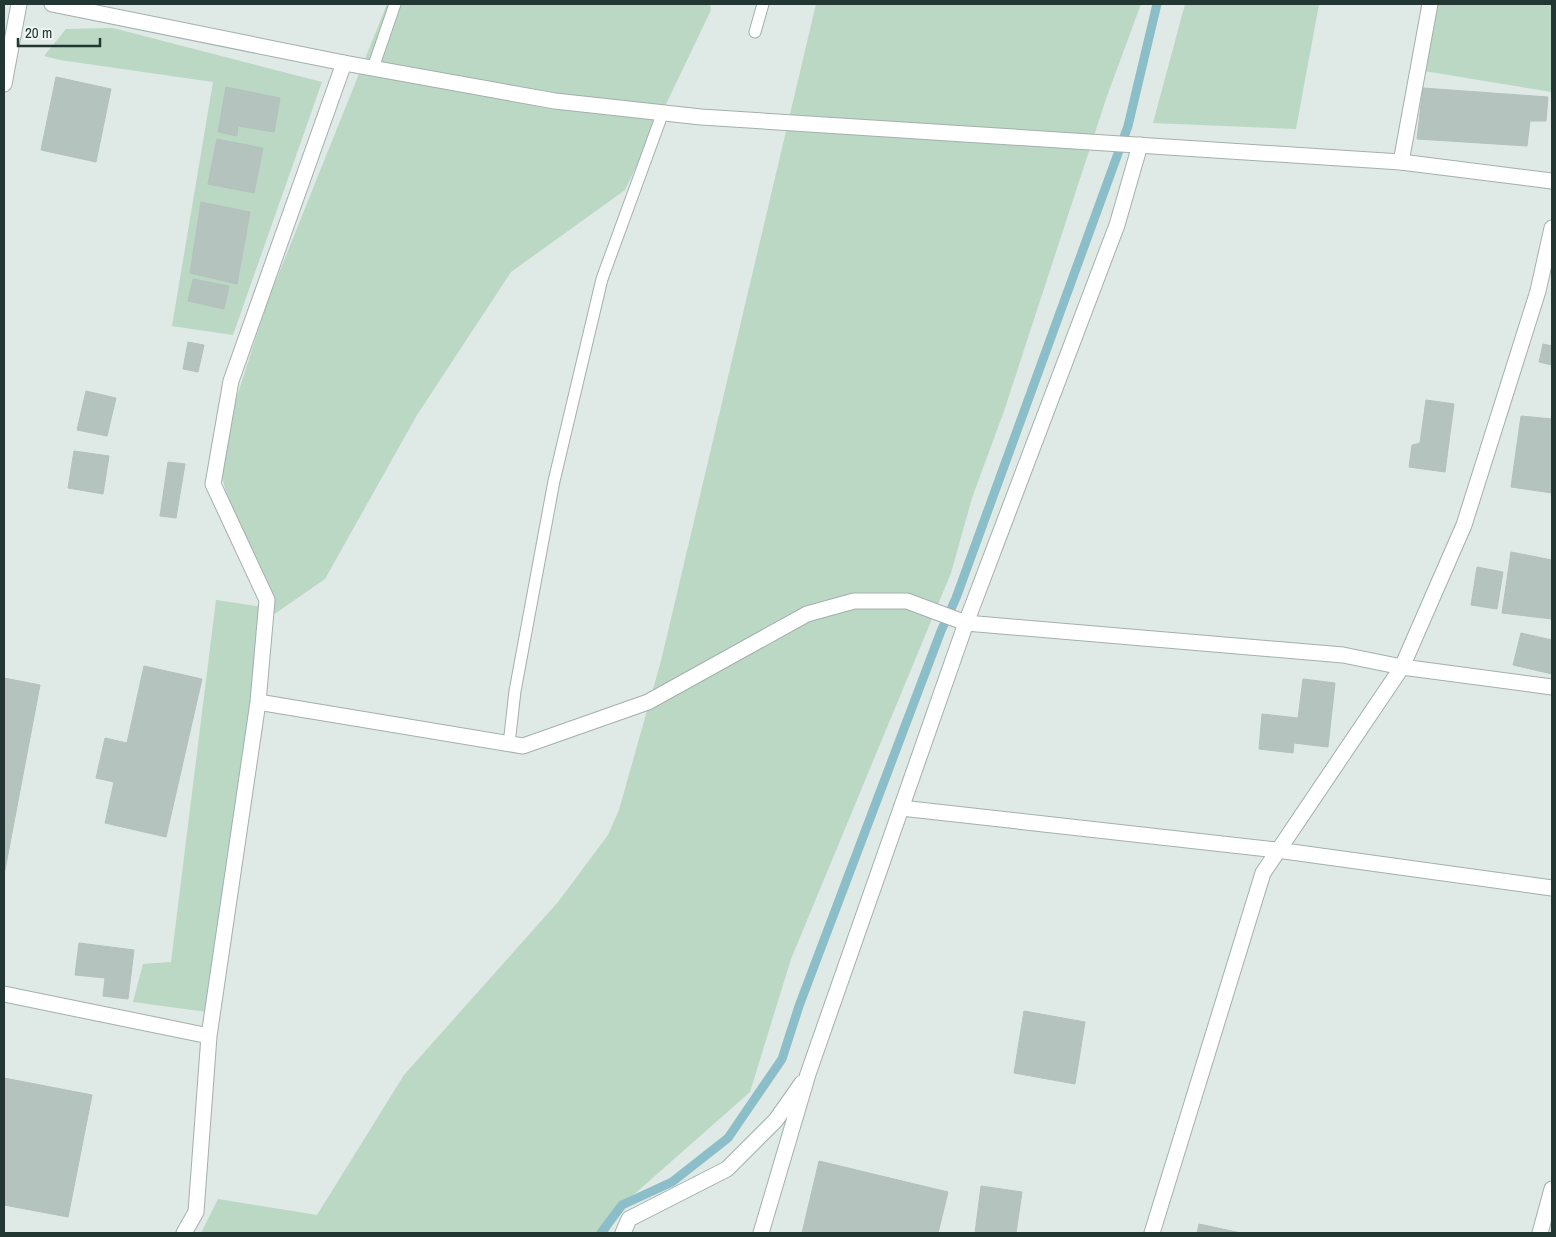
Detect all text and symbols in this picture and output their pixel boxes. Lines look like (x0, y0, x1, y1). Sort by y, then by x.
scale bar (18, 15, 100, 47)
text: 20 m (25, 22, 52, 43)

